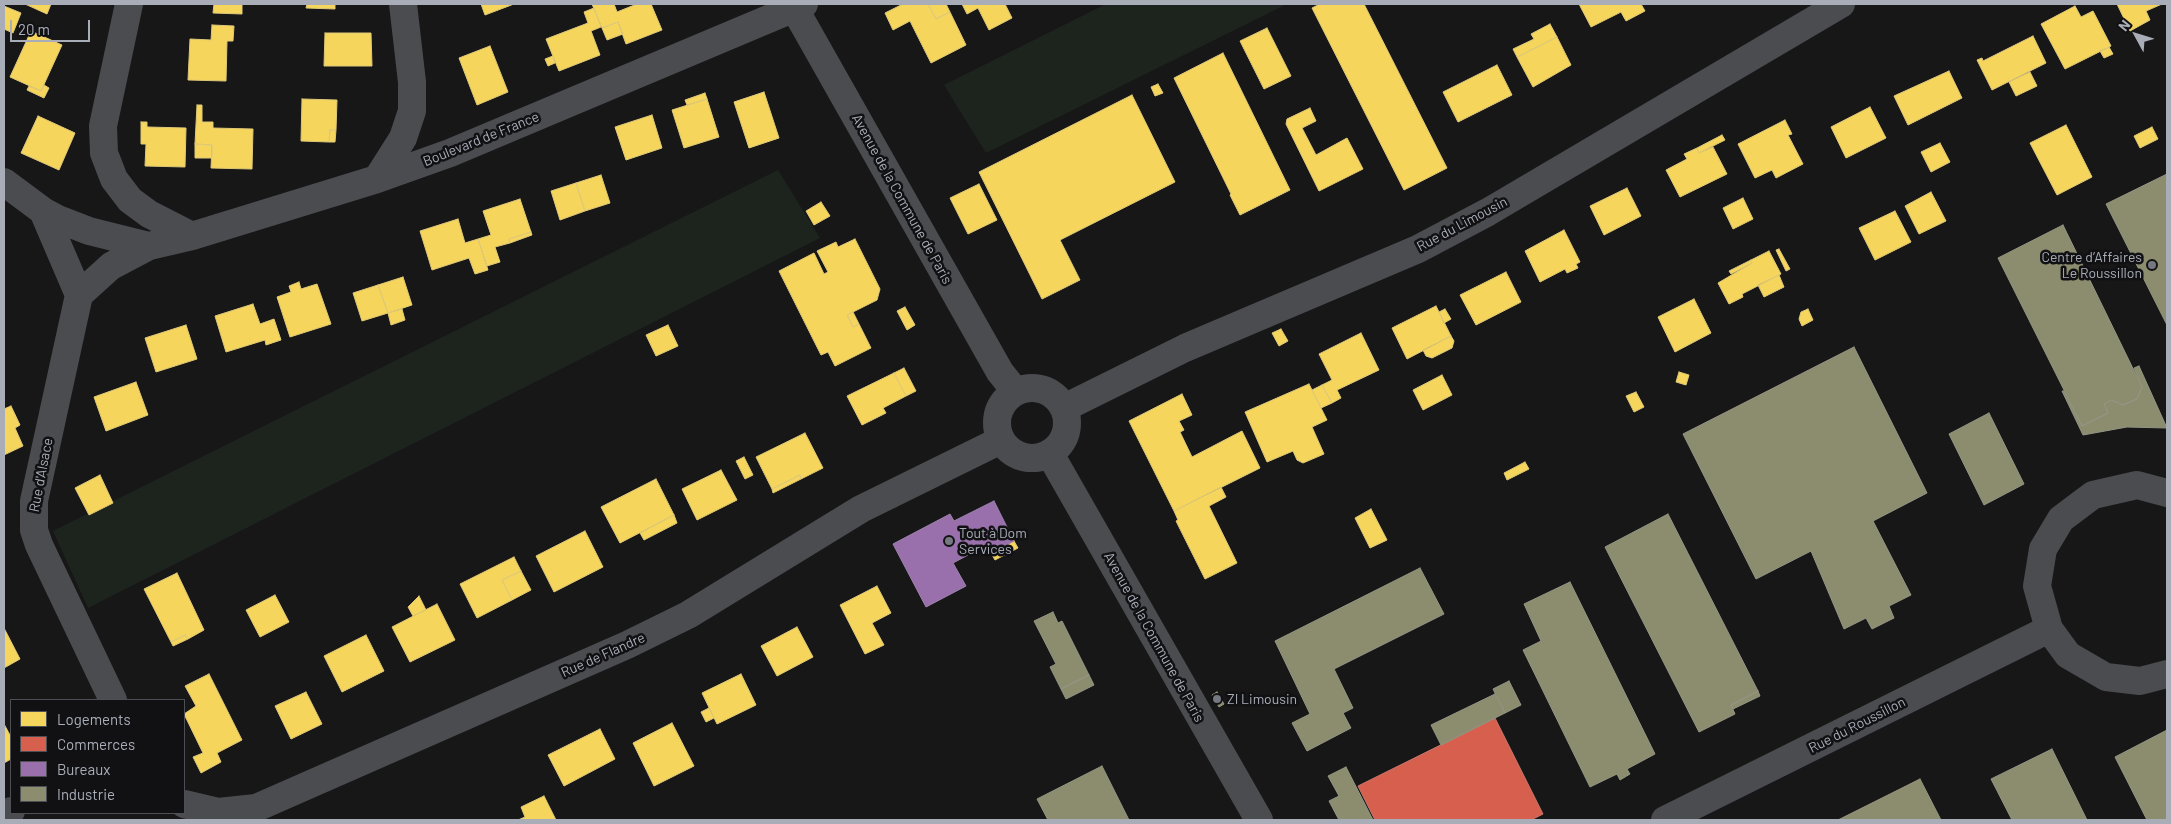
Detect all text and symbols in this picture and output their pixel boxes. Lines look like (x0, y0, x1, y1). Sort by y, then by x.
scale bar (12, 10, 92, 42)
north arrow (2111, 10, 2161, 60)
text: N (2114, 16, 2133, 34)
text: 20 m (18, 20, 50, 38)
street label: Boulevard de France (421, 108, 541, 170)
street label: Avenue de la Commune de Paris (848, 111, 956, 287)
street label: Rue du Limousin (1414, 193, 1510, 255)
place label: Centre d’Affaires Le Roussillon (2041, 249, 2142, 282)
marker: Centre d’Affaires Le Roussillon (2146, 259, 2158, 271)
street label: Rue d'Alsace (26, 436, 56, 514)
place label: Tout à Dom Services (959, 525, 1027, 558)
marker: Tout à Dom Services (943, 535, 955, 547)
street label: Avenue de la Commune de Paris (1100, 549, 1208, 725)
street label: Rue de Flandre (558, 629, 648, 681)
place label: ZI Limousin (1227, 691, 1297, 707)
marker: ZI Limousin (1211, 693, 1223, 705)
street label: Rue du Roussillon (1806, 693, 1908, 757)
legend (10, 699, 185, 814)
text: Logements (57, 710, 131, 728)
text: Commerces (57, 735, 135, 753)
text: Bureaux (57, 760, 110, 778)
text: Industrie (57, 785, 115, 803)

